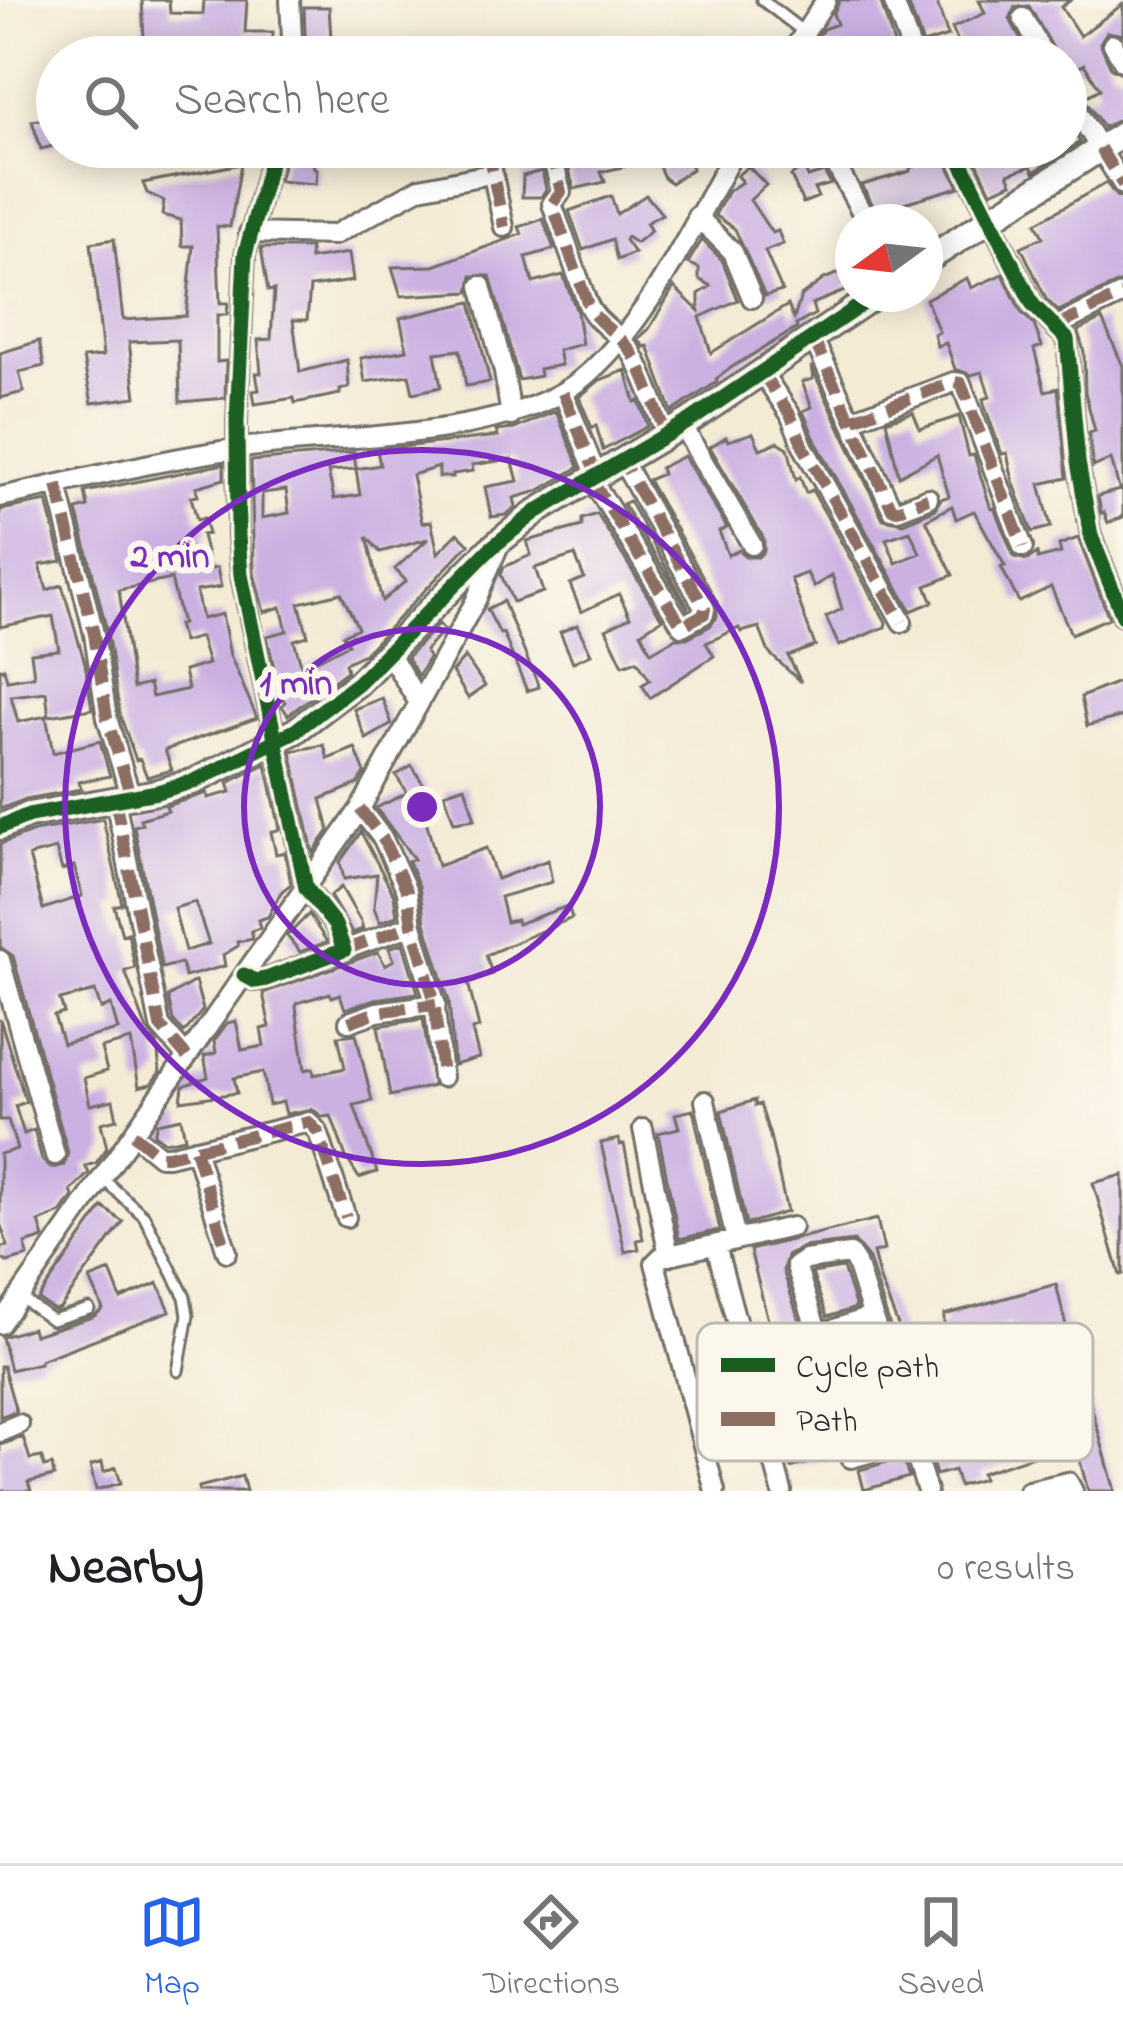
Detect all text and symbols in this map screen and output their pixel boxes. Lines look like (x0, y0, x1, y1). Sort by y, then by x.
search box (36, 36, 1087, 168)
icon: search (78, 69, 144, 135)
text: Search here (174, 69, 390, 135)
north arrow (835, 204, 943, 312)
text: 2 min (129, 532, 210, 585)
text: 1 min (260, 659, 332, 712)
centre of rings (401, 786, 443, 828)
legend (697, 1323, 1093, 1461)
text: Cycle path (796, 1345, 939, 1393)
text: Path (796, 1399, 858, 1447)
text: Nearby (48, 1532, 204, 1607)
text: 0 results (937, 1541, 1075, 1598)
tab: Map (139, 1889, 205, 2009)
tab: Directions (483, 1889, 620, 2009)
tab: Saved (898, 1889, 984, 2009)

